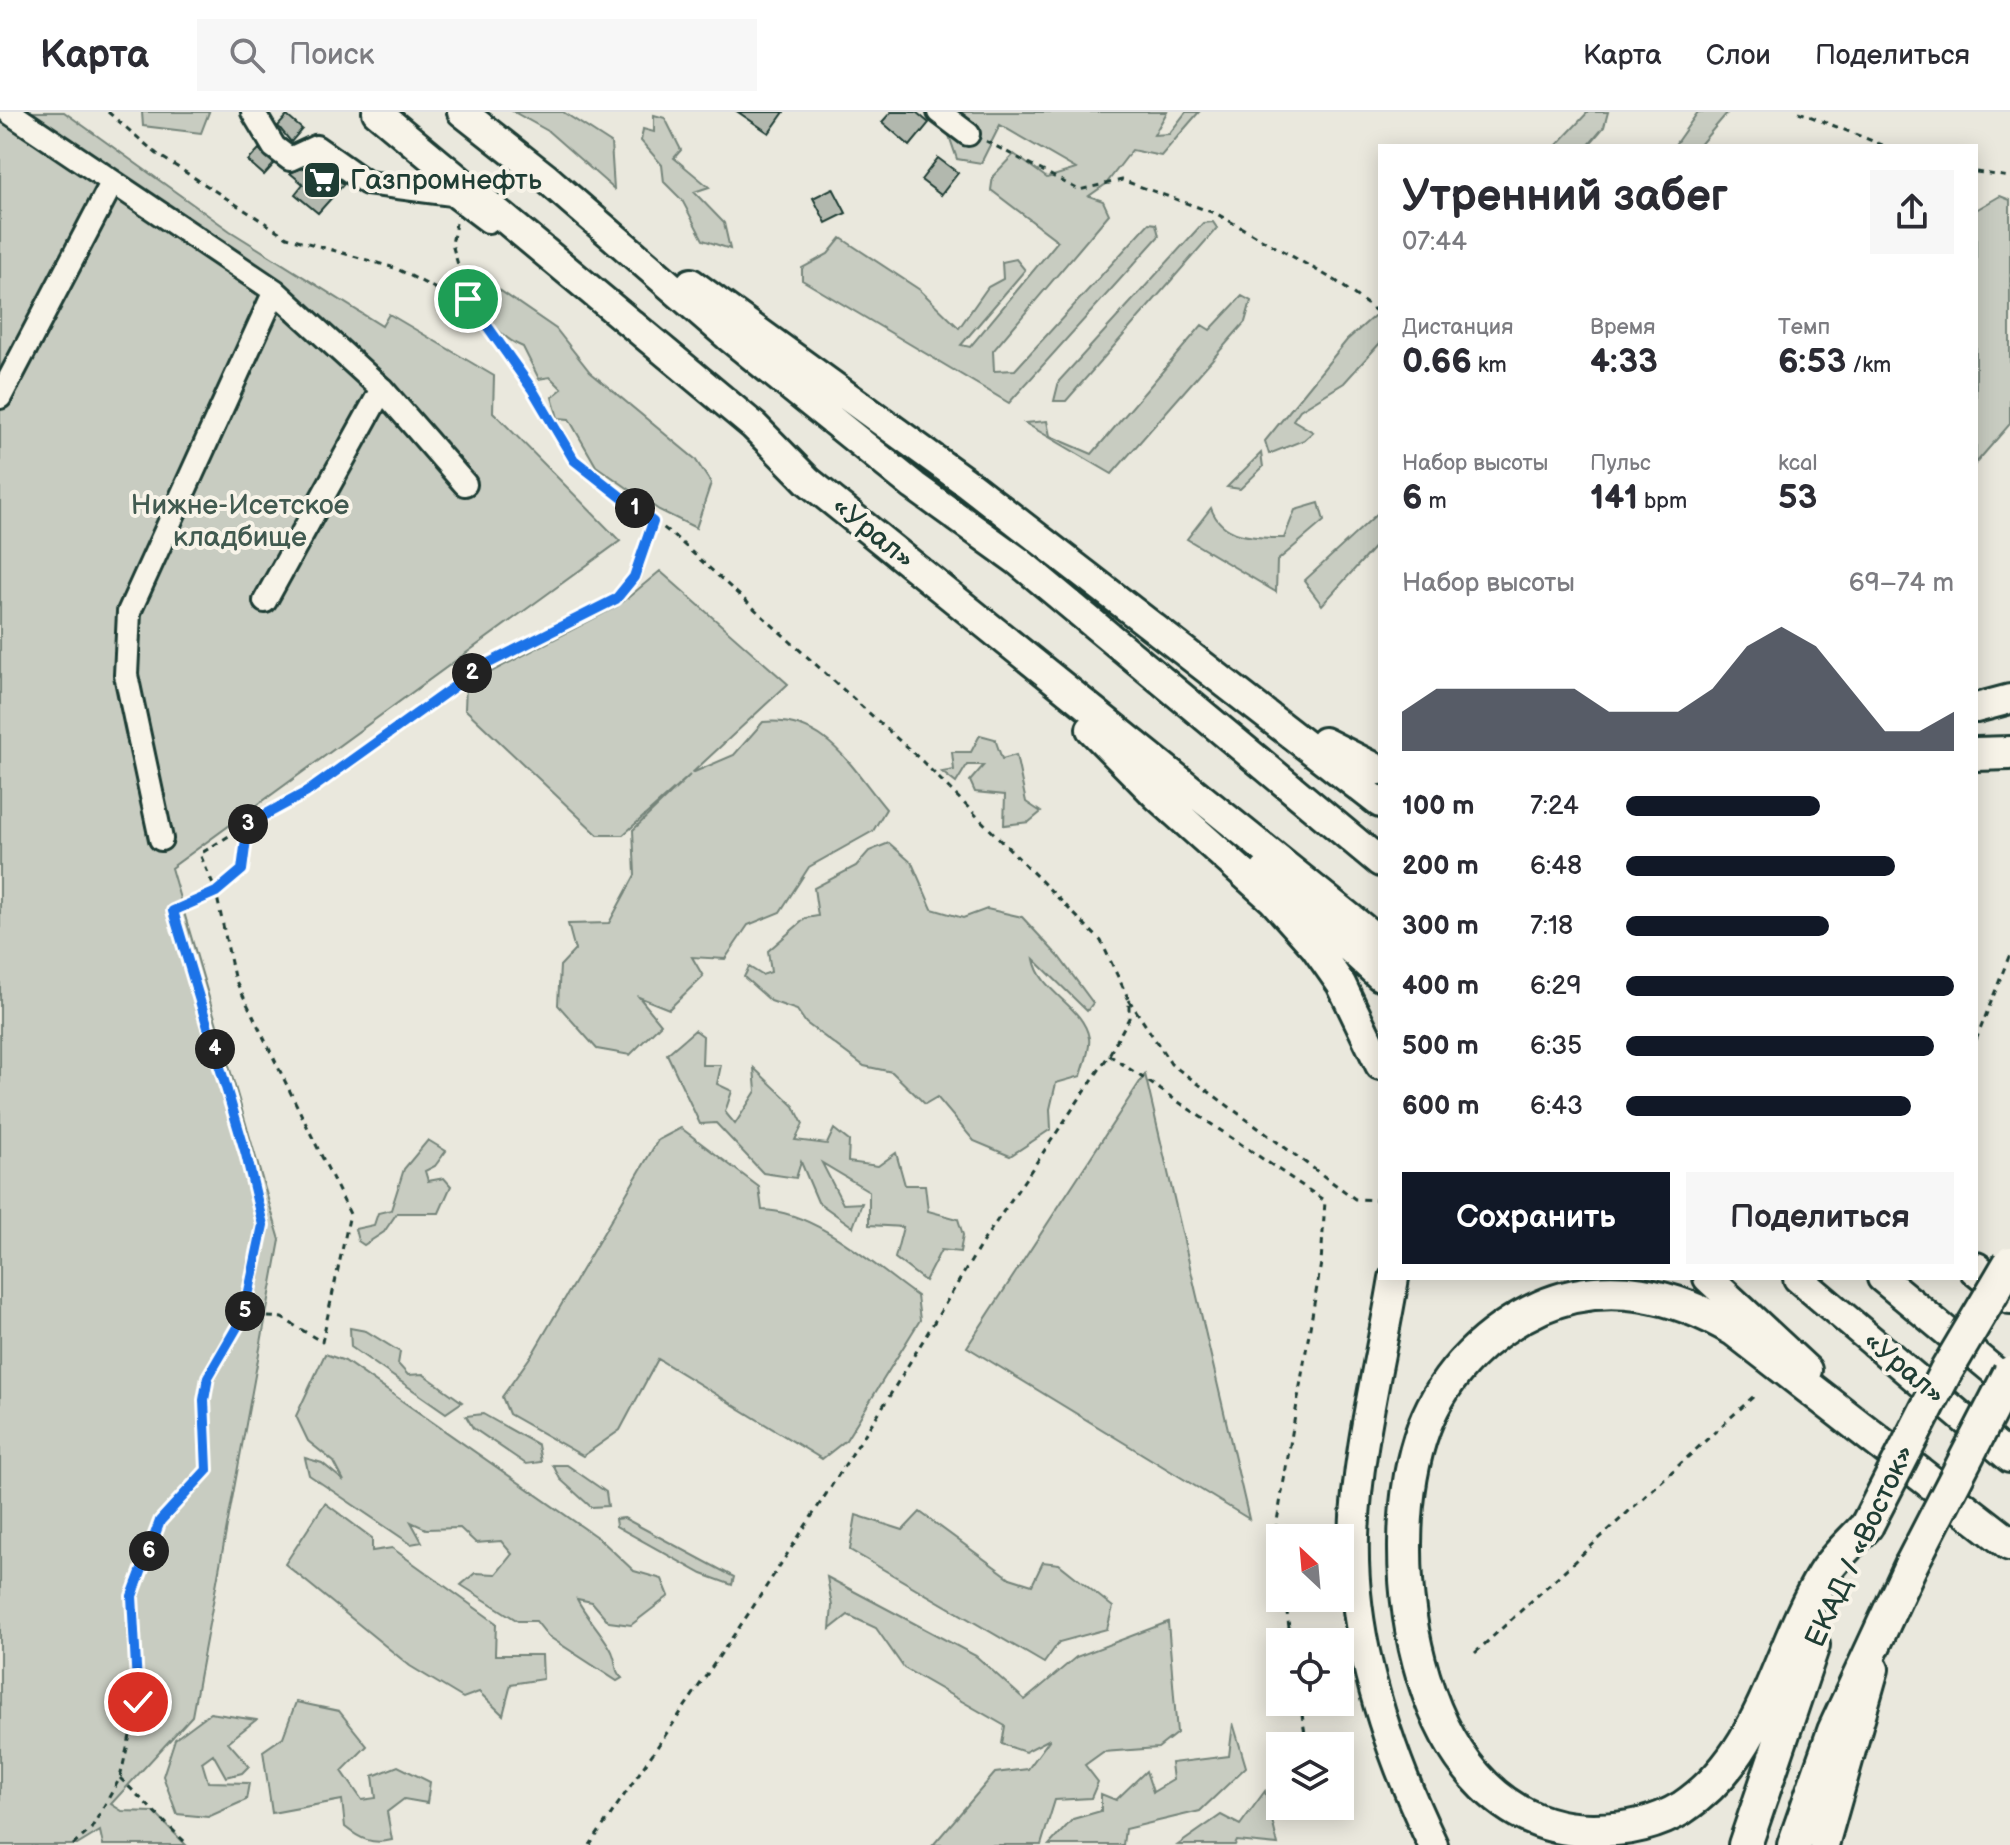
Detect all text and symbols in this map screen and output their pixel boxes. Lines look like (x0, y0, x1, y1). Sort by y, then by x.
search box (197, 19, 757, 91)
text: Карта (40, 33, 149, 78)
icon: search (225, 33, 269, 77)
text: Поиск (289, 37, 375, 73)
text: Карта (1583, 39, 1662, 72)
text: Слои (1706, 39, 1771, 72)
text: Поделиться (1815, 39, 1970, 72)
supermarket icon: Газпромнефть (301, 159, 343, 201)
place label: Газпромнефть (350, 164, 542, 197)
text: Утренний забег (1402, 170, 1728, 223)
button: share (1870, 170, 1954, 254)
text: 07:44 (1402, 227, 1467, 258)
pin (434, 265, 502, 333)
icon: arrive (446, 277, 490, 321)
text: Дистанция (1402, 314, 1513, 341)
text: Время (1590, 314, 1655, 341)
text: Темп (1778, 314, 1830, 341)
text: 0.66 (1402, 341, 1472, 382)
text: 4:33 (1590, 341, 1658, 382)
text: 6:53 (1778, 341, 1846, 382)
text: km (1472, 352, 1507, 379)
text: /km (1846, 352, 1891, 379)
text: Набор высоты (1402, 450, 1548, 477)
text: Пульс (1590, 450, 1651, 477)
text: kcal (1778, 450, 1817, 477)
text: 6 (1402, 477, 1423, 518)
text: 141 (1590, 477, 1638, 518)
text: 53 (1778, 477, 1817, 518)
pin: 1 (615, 488, 655, 528)
text: m (1423, 488, 1447, 515)
text: bpm (1638, 488, 1687, 515)
park label: Нижне-Исетское кладбище (131, 489, 349, 554)
street label: «Урал» (825, 490, 921, 576)
text: 1 (630, 494, 640, 521)
text: Набор высоты (1402, 568, 1575, 599)
text: 69–74 m (1849, 568, 1954, 599)
pin: 2 (452, 653, 492, 693)
text: 2 (465, 659, 479, 686)
text: 100 m (1402, 791, 1475, 822)
text: 7:24 (1530, 791, 1579, 822)
pin: 3 (228, 804, 268, 844)
text: 3 (242, 810, 254, 837)
text: 200 m (1402, 851, 1479, 882)
text: 6:48 (1530, 851, 1582, 882)
text: 300 m (1402, 911, 1479, 942)
text: 7:18 (1530, 911, 1573, 942)
text: 400 m (1402, 971, 1479, 1002)
text: 6:29 (1530, 971, 1582, 1002)
pin: 4 (195, 1029, 235, 1069)
text: 500 m (1402, 1031, 1479, 1062)
text: 6:35 (1530, 1031, 1582, 1062)
text: 4 (209, 1035, 221, 1062)
text: 600 m (1402, 1091, 1479, 1122)
text: 6:43 (1530, 1091, 1583, 1122)
button: Сохранить (1402, 1172, 1670, 1264)
button: Поделиться (1686, 1172, 1954, 1264)
pin: 5 (225, 1291, 265, 1331)
text: 5 (239, 1297, 251, 1324)
street label: «Урал» (1856, 1324, 1952, 1412)
street label: ЕКАД / «Восток» (1799, 1440, 1921, 1652)
north arrow (1266, 1524, 1354, 1612)
map controls (1266, 1524, 1354, 1820)
pin: 6 (129, 1531, 169, 1571)
text: 6 (142, 1537, 156, 1564)
button: locate (1266, 1628, 1354, 1716)
pin (104, 1668, 172, 1736)
icon: check (116, 1680, 160, 1724)
button: layers (1266, 1732, 1354, 1820)

